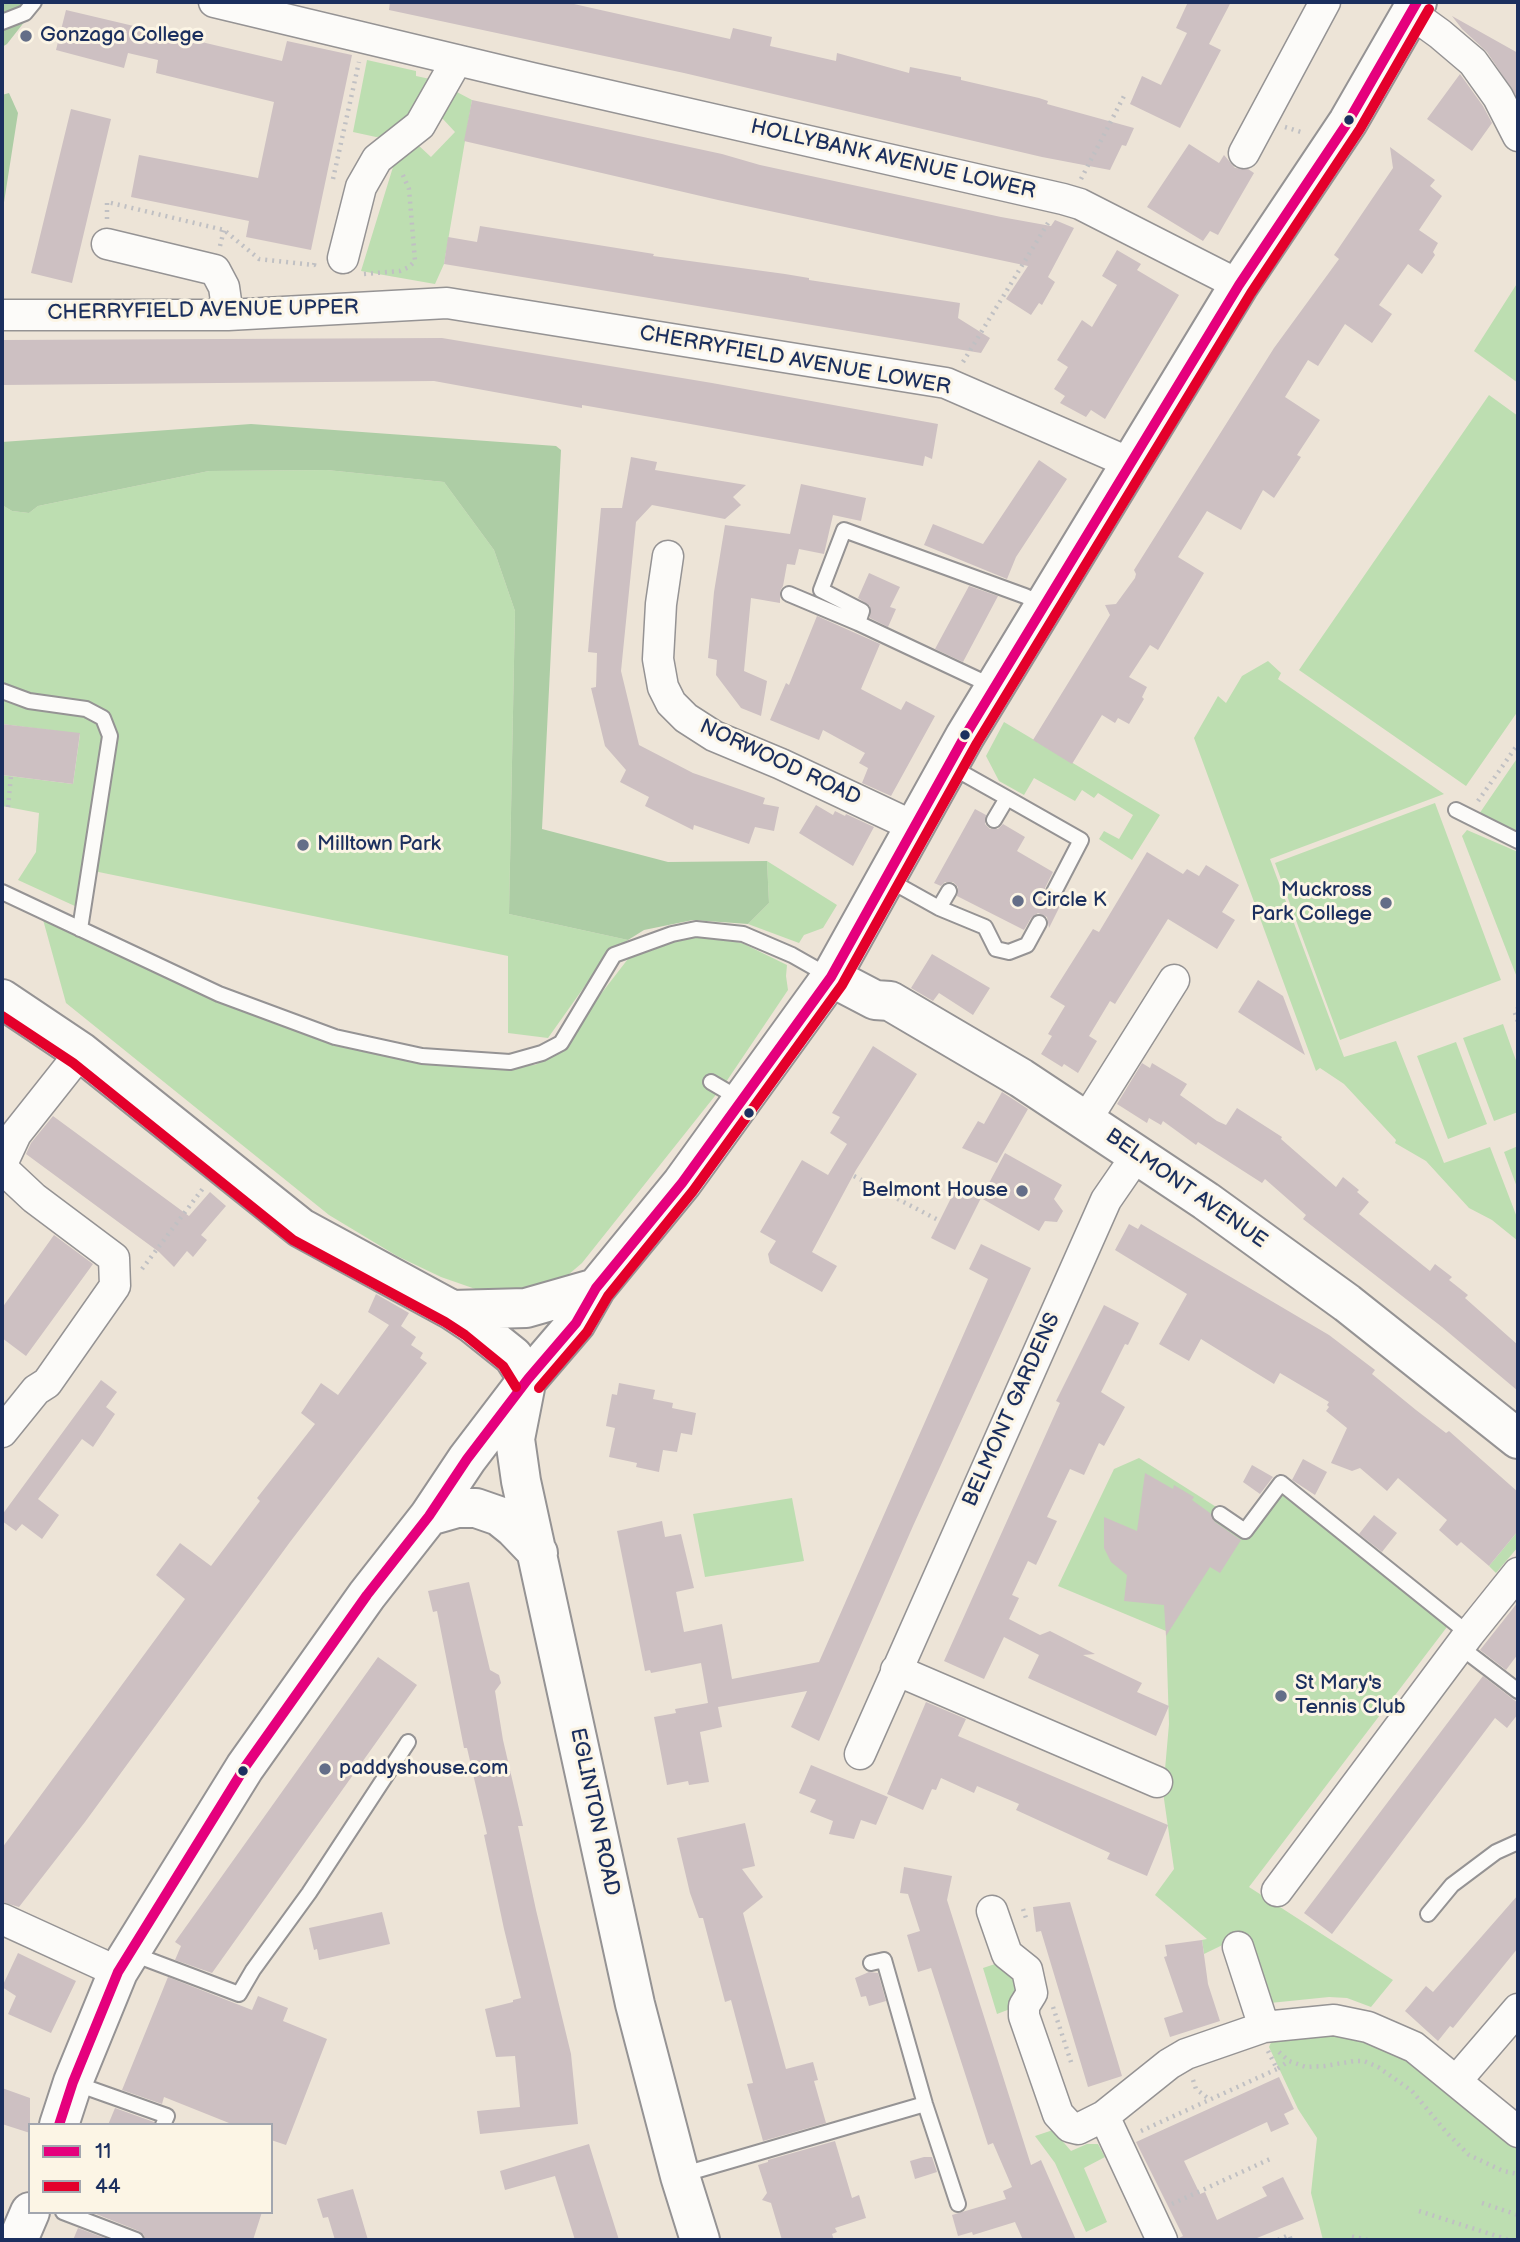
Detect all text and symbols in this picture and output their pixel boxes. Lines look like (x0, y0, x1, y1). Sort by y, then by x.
place label: Gonzaga College (40, 23, 204, 49)
marker: Gonzaga College (18, 28, 34, 44)
unlabelled marker (1342, 113, 1356, 127)
street label: HOLLYBANK AVENUE LOWER (748, 115, 1038, 205)
street label: CHERRYFIELD AVENUE UPPER (47, 296, 359, 326)
street label: CHERRYFIELD AVENUE LOWER (637, 321, 953, 401)
street label: NORWOOD ROAD (695, 715, 865, 811)
unlabelled marker (958, 728, 972, 742)
place label: Milltown Park (317, 832, 441, 858)
marker: Milltown Park (295, 837, 311, 853)
place label: Muckross Park College (1251, 878, 1372, 928)
place label: Circle K (1032, 888, 1106, 914)
marker: Circle K (1010, 893, 1026, 909)
marker: Muckross Park College (1378, 895, 1394, 911)
unlabelled marker (742, 1106, 756, 1120)
street label: BELMONT AVENUE (1100, 1124, 1272, 1254)
place label: Belmont House (862, 1178, 1008, 1204)
marker: Belmont House (1014, 1183, 1030, 1199)
street label: BELMONT GARDENS (958, 1309, 1066, 1511)
place label: St Mary's Tennis Club (1295, 1671, 1406, 1721)
marker: St Mary's Tennis Club (1273, 1688, 1289, 1704)
street label: EGLINTON ROAD (564, 1726, 624, 1898)
place label: paddyshouse.com (339, 1756, 508, 1782)
marker: paddyshouse.com (317, 1761, 333, 1777)
unlabelled marker (236, 1764, 250, 1778)
legend (28, 2123, 273, 2214)
text: 11 (95, 2139, 111, 2164)
text: 44 (95, 2174, 121, 2199)

